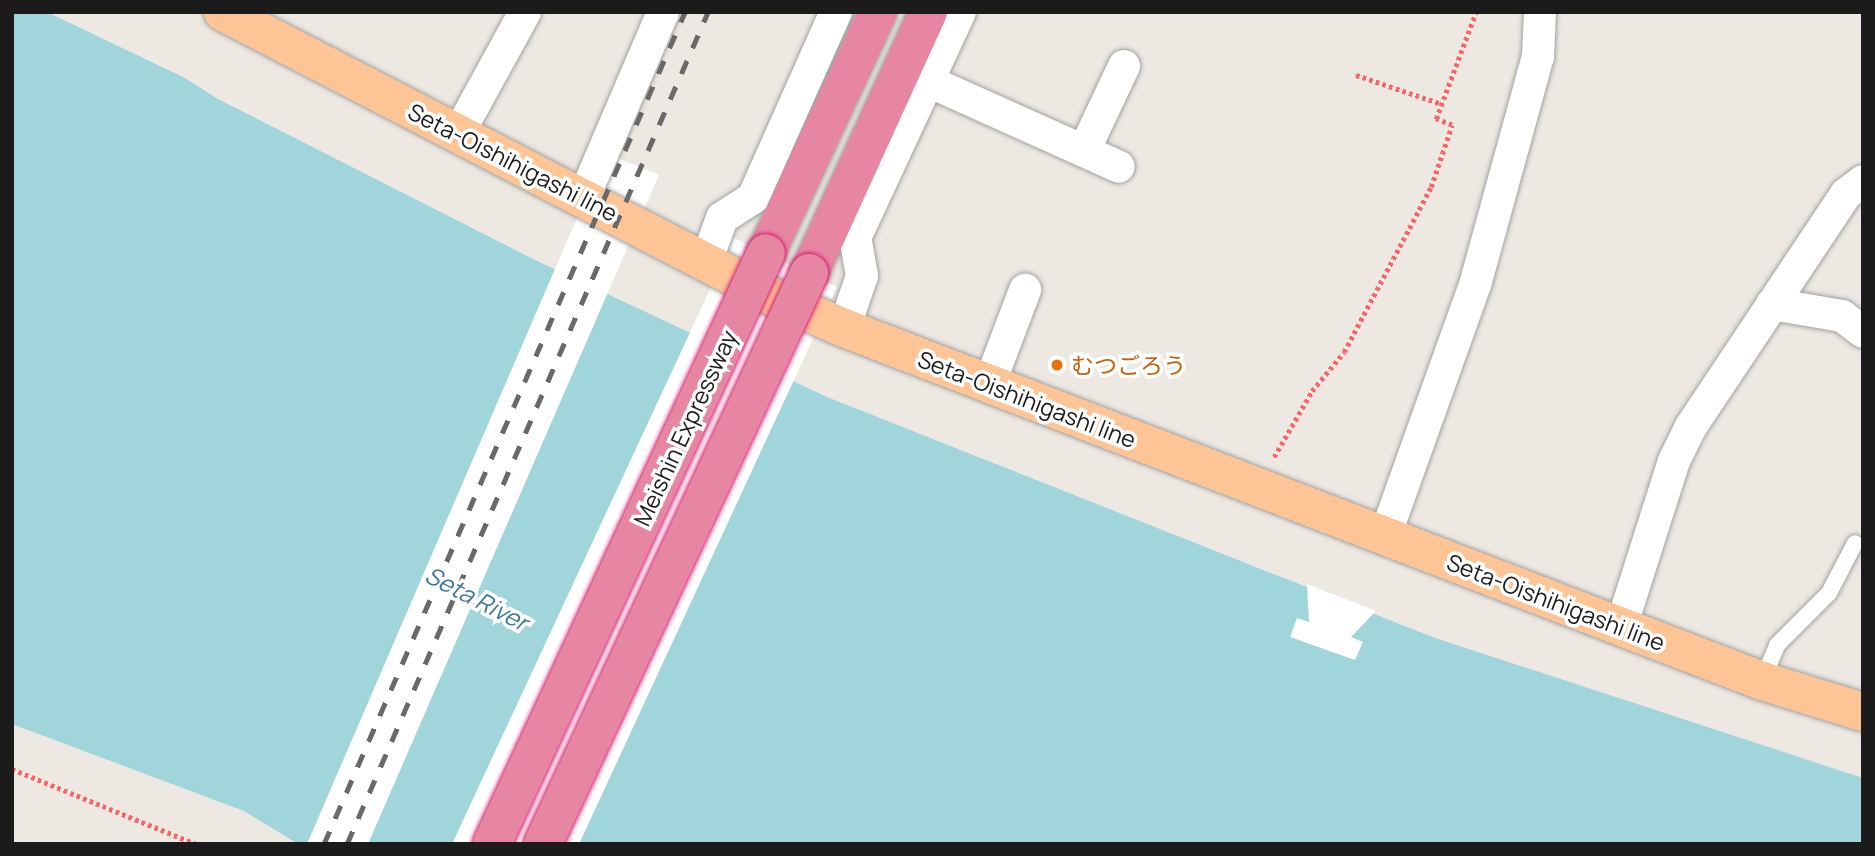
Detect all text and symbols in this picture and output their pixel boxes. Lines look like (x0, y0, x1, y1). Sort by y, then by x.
street label: Seta-Oishihigashi line (404, 97, 622, 227)
street label: Meishin Expressway (628, 326, 742, 530)
street label: Seta-Oishihigashi line (914, 345, 1140, 453)
place label: むつごろう (1071, 351, 1186, 379)
marker: むつごろう (1049, 357, 1065, 373)
street label: Seta-Oishihigashi line (1443, 548, 1669, 656)
water label: Seta River (421, 560, 533, 636)

